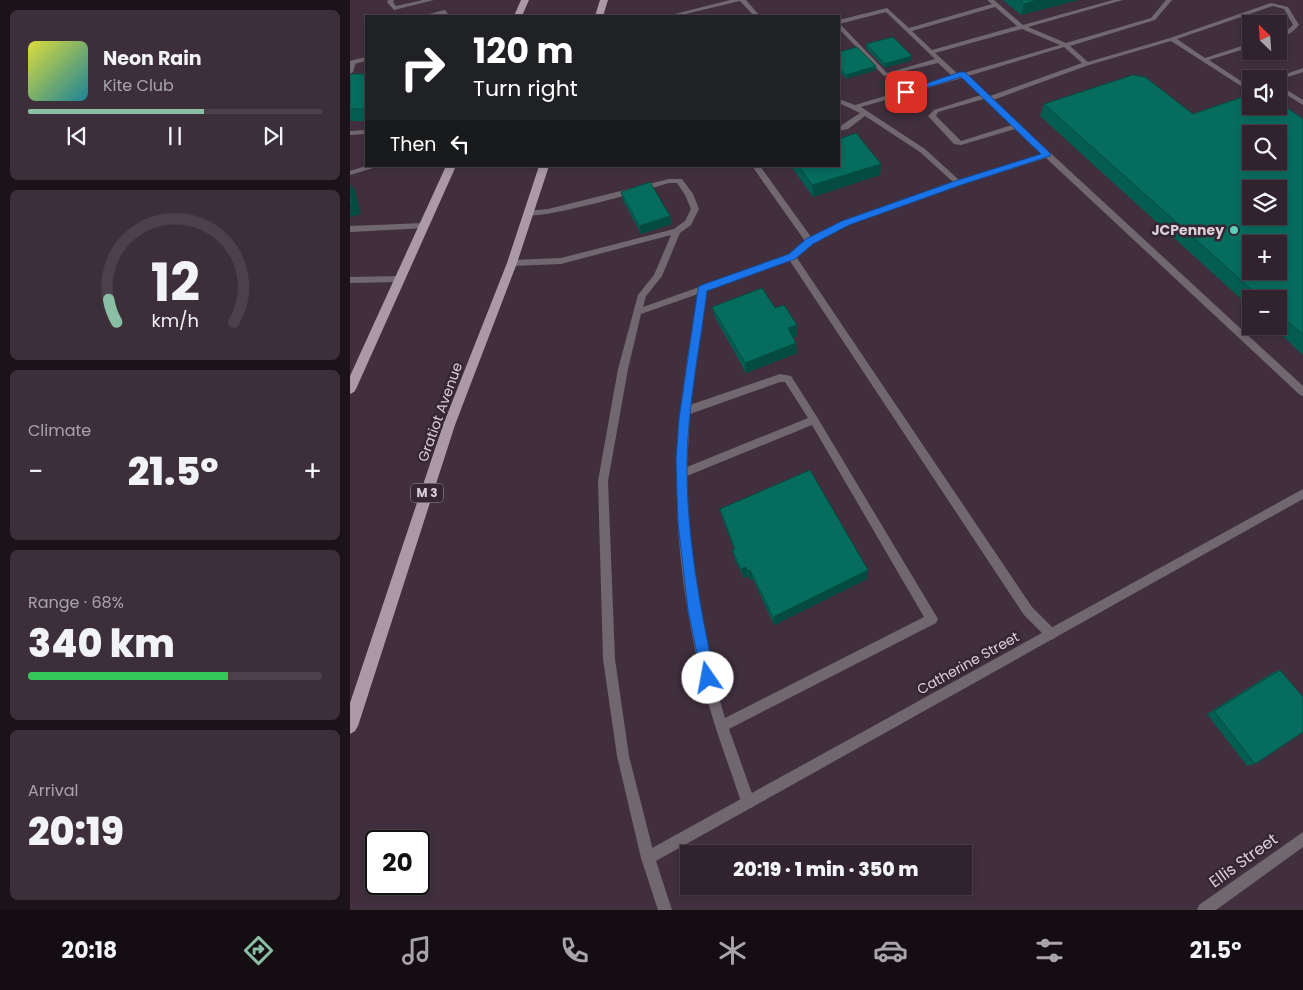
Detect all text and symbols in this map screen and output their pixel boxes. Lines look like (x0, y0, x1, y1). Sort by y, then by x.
north arrow (1242, 15, 1288, 60)
map controls (1242, 15, 1287, 335)
text: 120 m (473, 26, 573, 75)
icon: right (390, 35, 455, 100)
text: Neon Rain (103, 45, 202, 72)
button: sound (1242, 70, 1287, 115)
pin (885, 71, 927, 113)
text: Turn right (473, 73, 578, 104)
text: Kite Club (103, 74, 174, 97)
icon: arrive (892, 78, 920, 106)
icon: previous (63, 122, 91, 150)
icon: pause (161, 122, 189, 150)
icon: next (259, 122, 287, 150)
button: search (1242, 125, 1287, 170)
icon: left (446, 130, 474, 158)
text: Then (390, 131, 436, 158)
button: layers (1242, 180, 1287, 225)
place label: JCPenney (1152, 220, 1224, 240)
marker: JCPenney (1228, 224, 1240, 236)
button: + (1242, 235, 1287, 280)
text: 12 (150, 246, 200, 319)
button: − (1242, 290, 1287, 335)
text: km/h (151, 308, 199, 333)
street label: Gratiot Avenue (413, 359, 467, 465)
text: Climate (28, 419, 91, 442)
text: 21.5° (128, 445, 219, 498)
text: − (28, 452, 43, 491)
text: + (303, 452, 322, 491)
road number: M 3 (411, 483, 443, 502)
text: Range · 68% (28, 591, 124, 614)
text: 340 km (28, 617, 175, 670)
street label: Catherine Street (913, 627, 1023, 699)
position arrow (681, 651, 733, 703)
text: Arrival (28, 779, 78, 802)
text: 20:19 (28, 805, 124, 858)
street label: Ellis Street (1204, 828, 1282, 893)
speed limit sign: 20 (365, 830, 430, 895)
text: 20:19 · 1 min · 350 m (733, 856, 919, 883)
icon: directions (241, 933, 276, 968)
icon: music (399, 933, 434, 968)
icon: phone (557, 933, 592, 968)
icon: climate (715, 933, 750, 968)
icon: car (873, 933, 908, 968)
icon: filters (1032, 933, 1067, 968)
text: 20:18 (62, 935, 117, 966)
text: 21.5° (1190, 935, 1241, 966)

